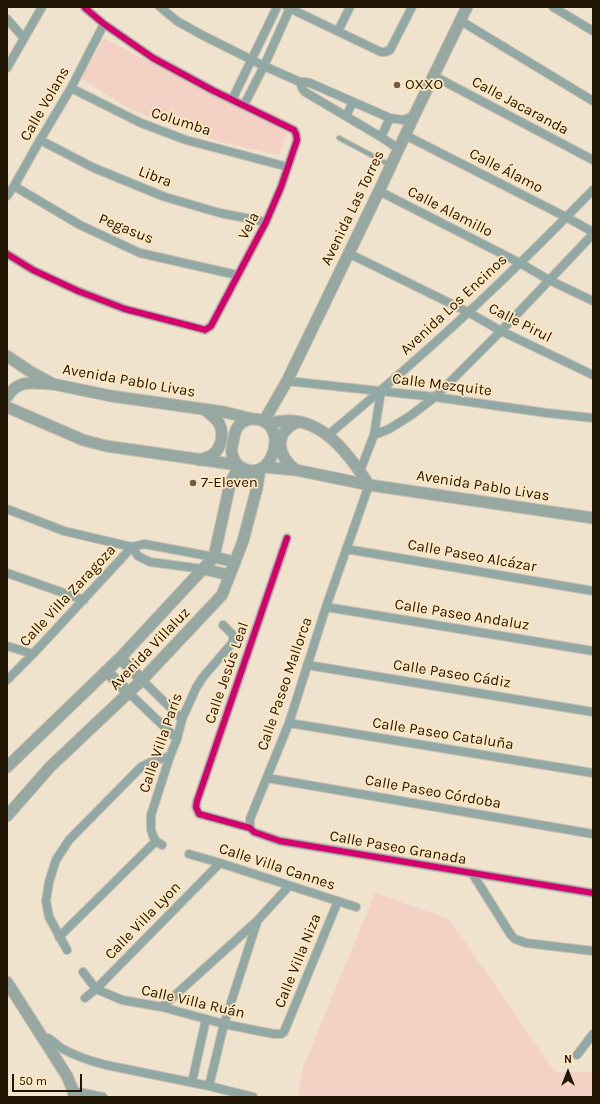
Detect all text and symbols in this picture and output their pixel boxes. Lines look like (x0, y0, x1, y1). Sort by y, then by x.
street label: Calle Volans (17, 64, 73, 144)
street label: Calle Jacaranda (468, 73, 572, 139)
place label: OXXO (405, 76, 443, 94)
marker: OXXO (392, 80, 402, 90)
street label: Columba (149, 104, 213, 140)
street label: Calle Álamo (466, 145, 546, 197)
street label: Avenida Las Torres (317, 148, 389, 268)
street label: Libra (136, 162, 174, 192)
street label: Calle Alamillo (404, 183, 496, 241)
street label: Vela (235, 209, 263, 243)
street label: Pegasus (96, 210, 156, 248)
street label: Avenida Los Encinos (397, 251, 511, 359)
street label: Calle Pirul (485, 299, 555, 347)
street label: Avenida Pablo Livas (61, 360, 197, 402)
street label: Calle Mezquite (391, 370, 493, 400)
street label: Avenida Pablo Livas (415, 467, 551, 505)
place label: 7-Eleven (201, 474, 258, 492)
marker: 7-Eleven (188, 478, 198, 488)
street label: Calle Paseo Alcázar (406, 536, 538, 576)
street label: Calle Villa Zaragoza (16, 541, 120, 651)
street label: Calle Paseo Andaluz (393, 595, 531, 635)
street label: Avenida Villaluz (106, 604, 194, 694)
street label: Calle Paseo Mallorca (254, 615, 316, 753)
street label: Calle Jesús Leal (201, 620, 253, 726)
street label: Calle Paseo Cádiz (392, 656, 512, 692)
street label: Calle Villa París (135, 691, 187, 795)
street label: Calle Paseo Cataluña (371, 714, 515, 754)
street label: Calle Paseo Córdoba (363, 771, 503, 813)
street label: Calle Paseo Granada (328, 827, 468, 869)
street label: Calle Villa Cannes (216, 840, 338, 894)
street label: Calle Villa Lyon (101, 878, 185, 964)
street label: Calle Villa Niza (271, 911, 325, 1011)
street label: Calle Villa Ruán (139, 981, 247, 1023)
north arrow (548, 1052, 588, 1092)
text: N (564, 1053, 572, 1066)
scale bar (14, 1066, 84, 1092)
text: 50 m (19, 1074, 47, 1088)

